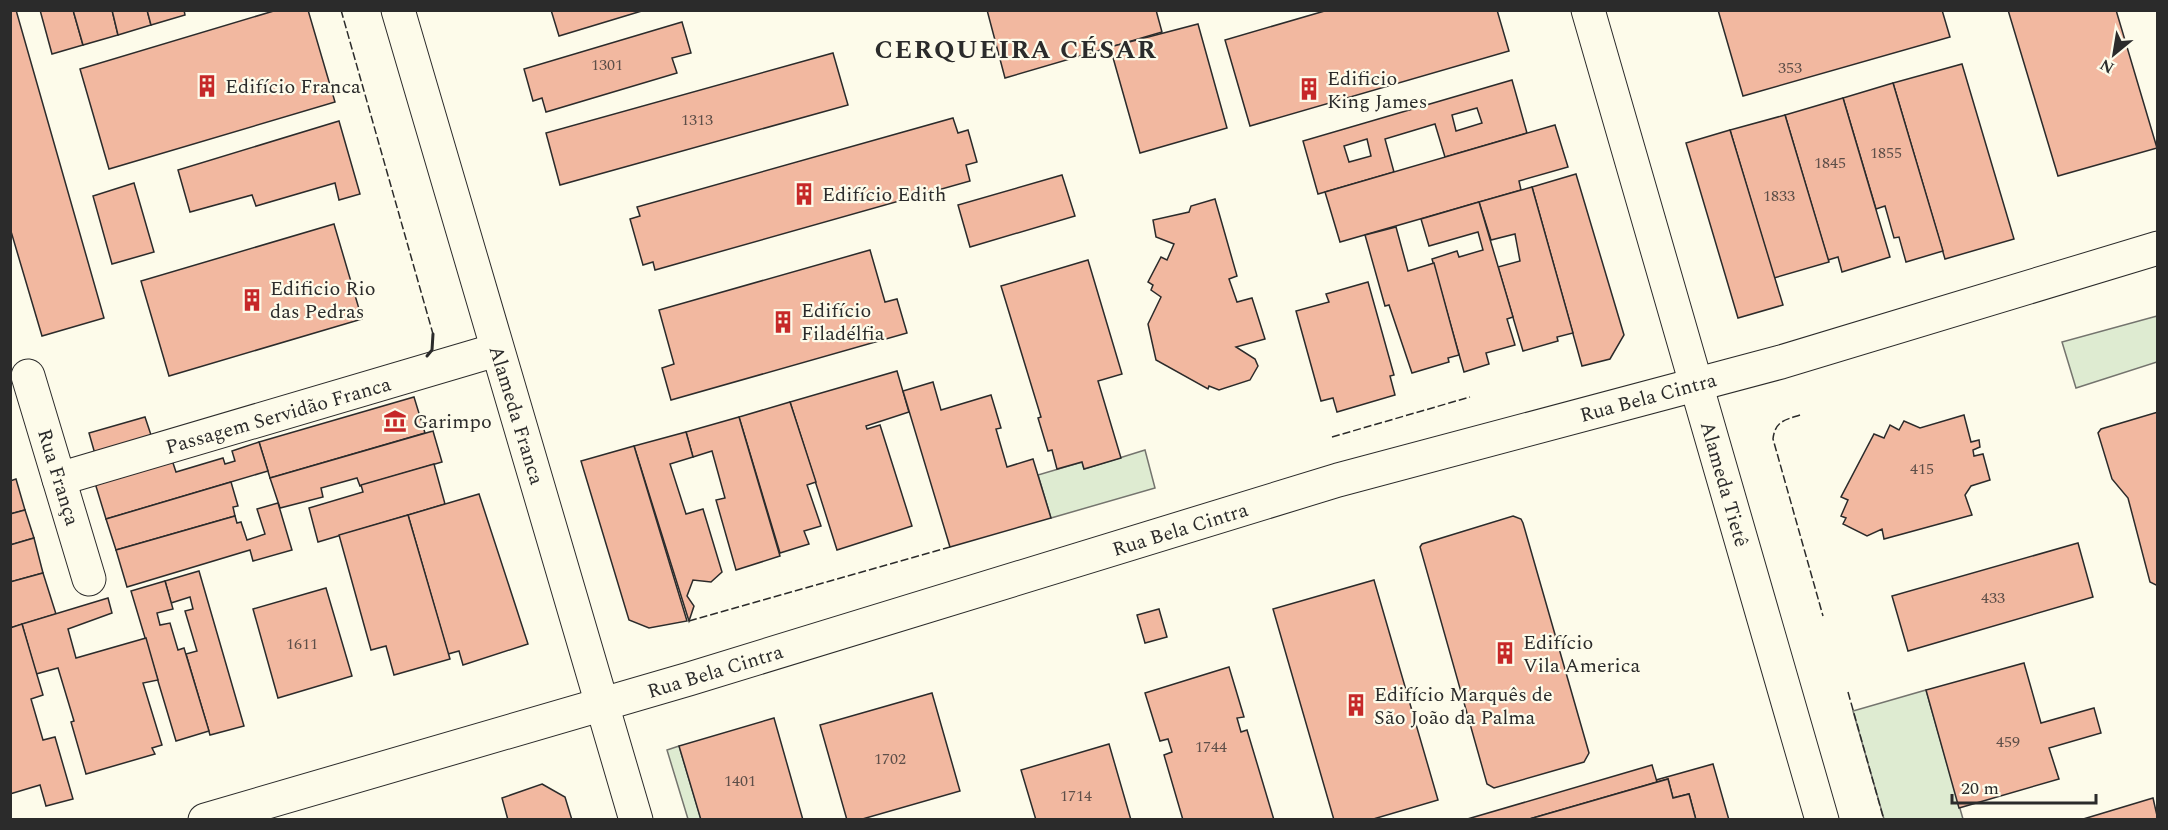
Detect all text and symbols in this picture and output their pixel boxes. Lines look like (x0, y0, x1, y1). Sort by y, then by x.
north arrow (2084, 24, 2144, 84)
district label: CERQUEIRA CÉSAR (875, 30, 1157, 70)
text: N (2095, 52, 2119, 80)
house number: 1301 (591, 53, 623, 77)
house number: 353 (1778, 56, 1802, 80)
place label: Edificio King James (1327, 64, 1427, 117)
place label: Edifício Franca (225, 72, 361, 102)
building icon: Edifício Franca (194, 73, 220, 99)
building icon: Edificio King James (1296, 76, 1322, 102)
house number: 1313 (681, 108, 713, 132)
house number: 1855 (1870, 141, 1902, 165)
house number: 1845 (1814, 151, 1846, 175)
place label: Edifício Edith (822, 180, 946, 210)
building icon: Edifício Edith (791, 181, 817, 207)
house number: 1833 (1763, 184, 1795, 208)
place label: Edificio Rio das Pedras (270, 274, 376, 327)
building icon: Edificio Rio das Pedras (239, 287, 265, 313)
place label: Edifício Filadélfia (801, 296, 885, 349)
building icon: Edifício Filadélfia (770, 309, 796, 335)
street label: Alameda Franca (481, 342, 551, 489)
street label: Rua Bela Cintra (1576, 365, 1720, 431)
street label: Passagem Servidão Franca (162, 369, 395, 463)
place label: Garimpo (413, 407, 492, 437)
museum icon: Garimpo (382, 408, 408, 434)
street label: Alameda Tietê (1692, 418, 1756, 551)
street label: Rua França (29, 425, 87, 530)
house number: 415 (1910, 457, 1934, 481)
street label: Rua Bela Cintra (1109, 495, 1252, 565)
house number: 433 (1981, 586, 2005, 610)
place label: Edifício Vila America (1523, 628, 1640, 681)
house number: 1611 (286, 632, 318, 656)
street label: Rua Bela Cintra (644, 637, 787, 707)
building icon: Edifício Vila America (1492, 640, 1518, 666)
place label: Edifício Marquês de São João da Palma (1374, 680, 1553, 733)
building icon: Edifício Marquês de São João da Palma (1343, 692, 1369, 718)
house number: 459 (1996, 730, 2020, 754)
house number: 1744 (1195, 735, 1227, 759)
house number: 1702 (874, 747, 906, 771)
scale bar (1952, 767, 2096, 805)
house number: 1401 (724, 769, 756, 793)
text: 20 m (1961, 775, 1999, 802)
house number: 1714 (1060, 784, 1092, 808)

